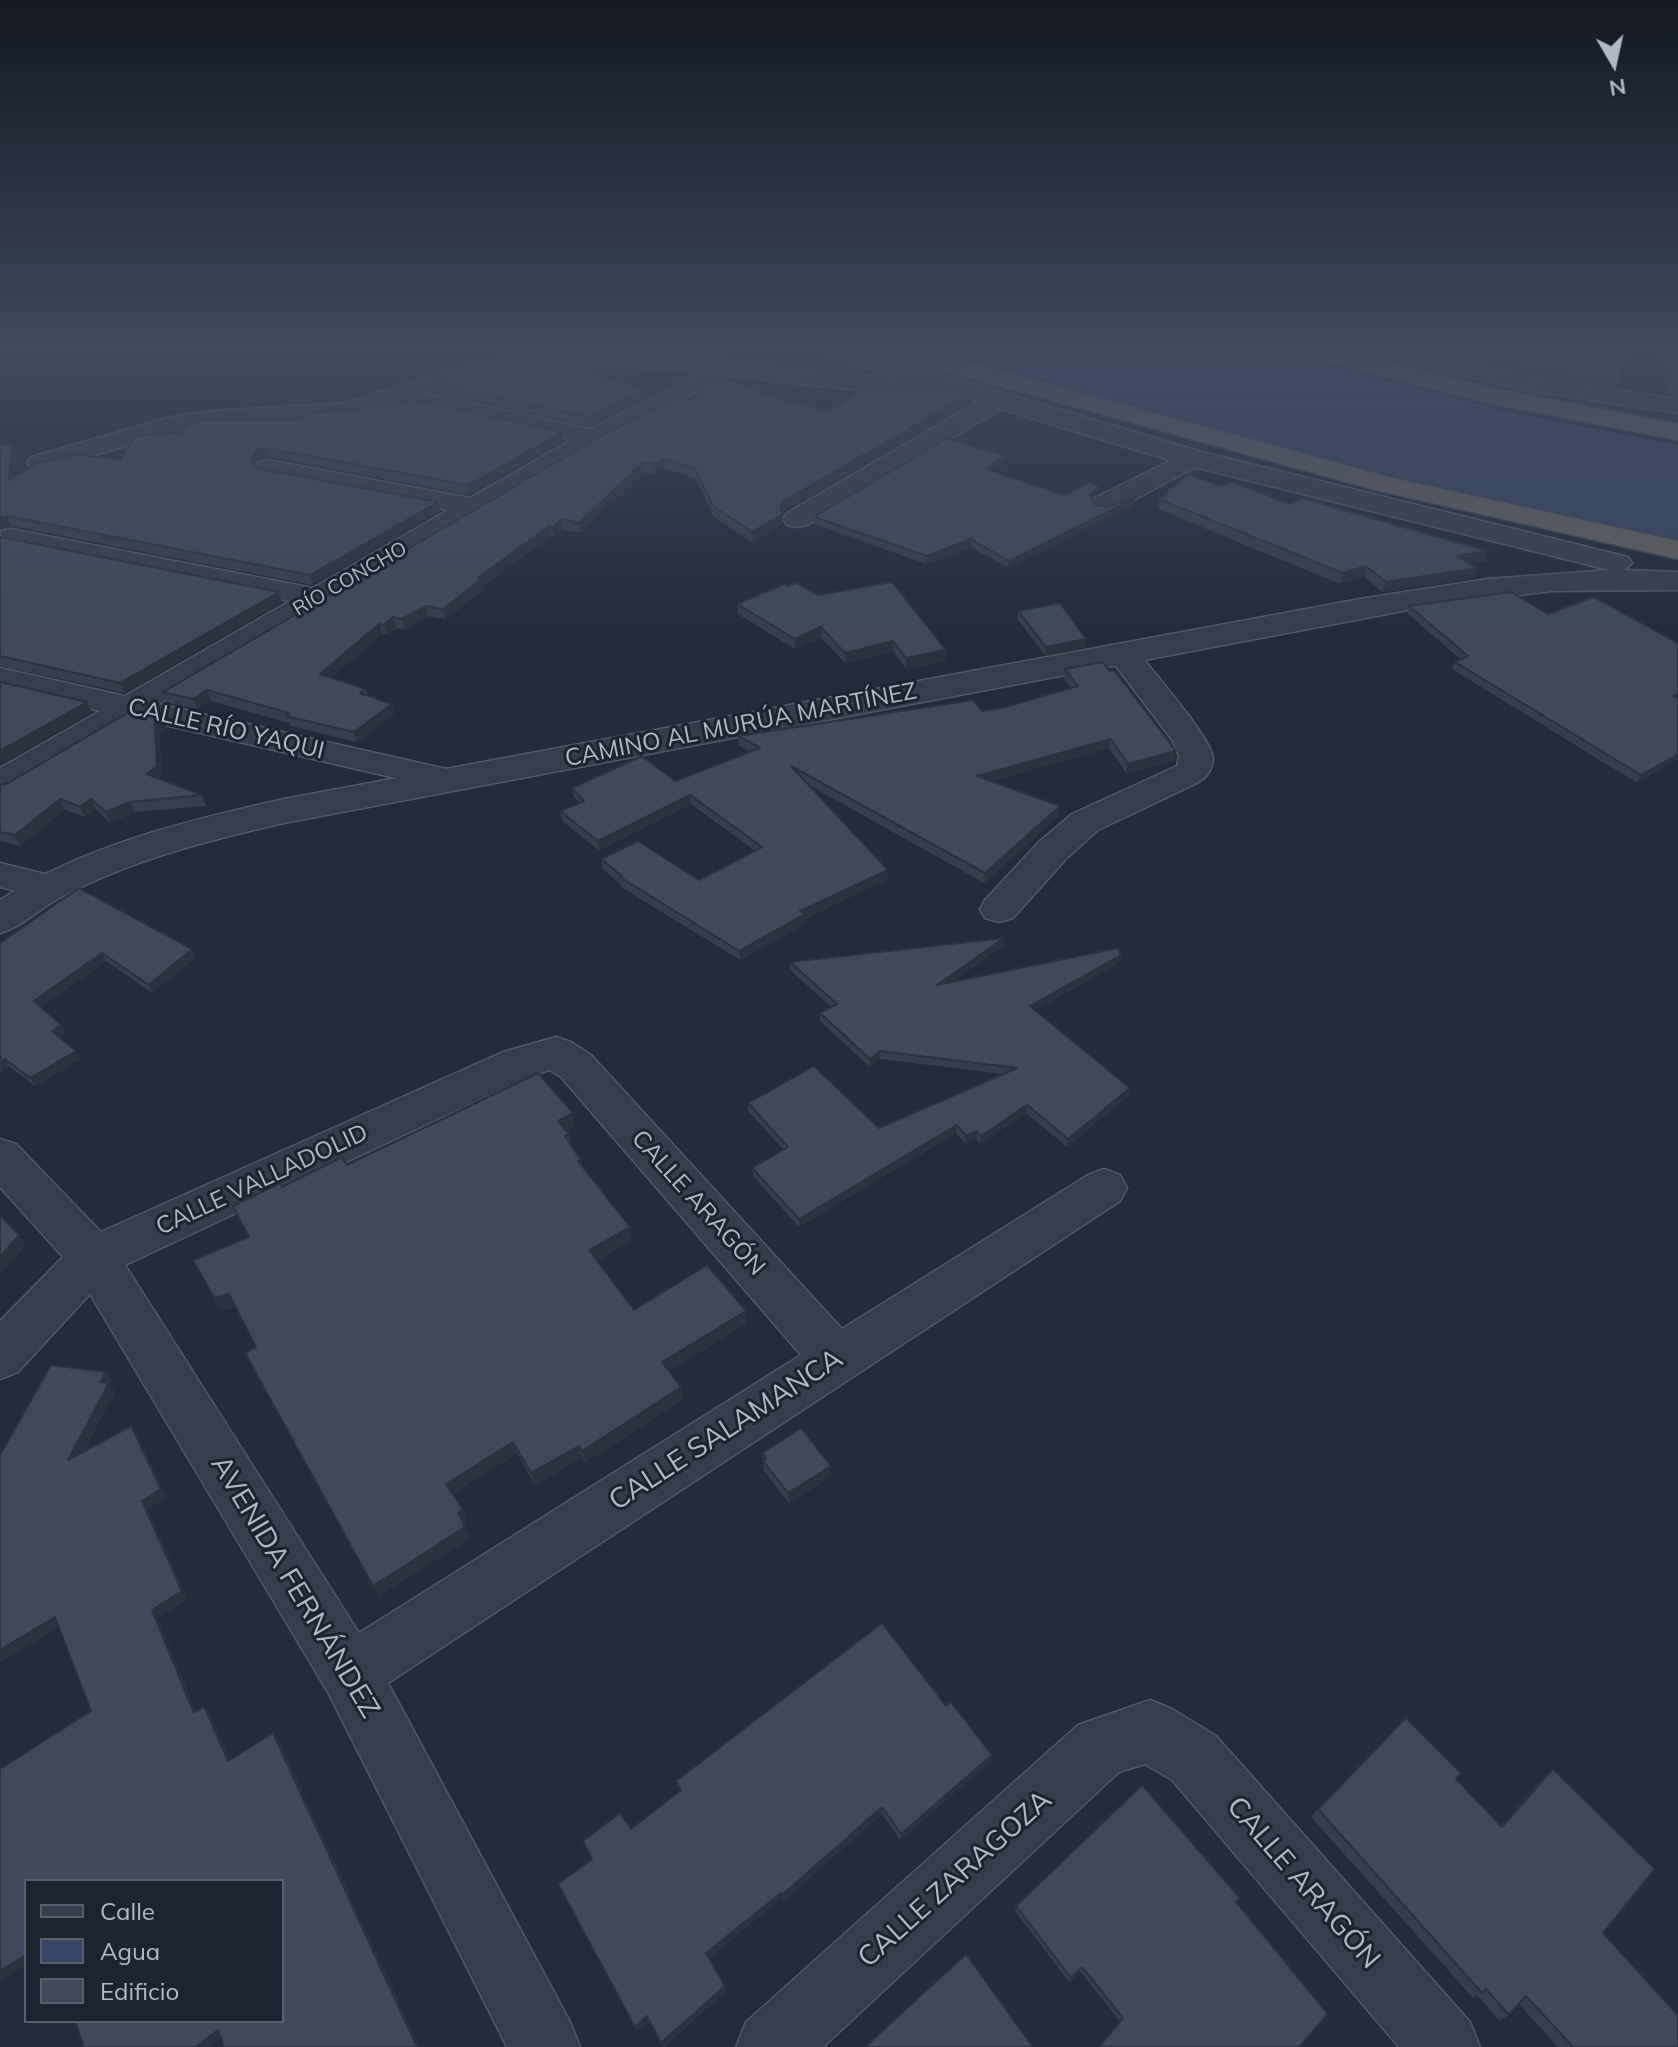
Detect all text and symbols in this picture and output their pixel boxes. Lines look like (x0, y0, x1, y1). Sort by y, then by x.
north arrow (1574, 24, 1654, 104)
text: N (1607, 73, 1628, 103)
street label: RÍO CONCHO (289, 537, 411, 621)
street label: CAMINO AL MURÚA MARTÍNEZ (563, 677, 919, 773)
street label: CALLE RÍO YAQUI (125, 692, 327, 766)
street label: CALLE VALLADOLID (152, 1118, 372, 1242)
street label: CALLE ARAGÓN (625, 1124, 771, 1282)
street label: CALLE SALAMANCA (603, 1342, 849, 1518)
street label: AVENIDA FERNÁNDEZ (203, 1450, 387, 1724)
street label: CALLE ZARAGOZA (851, 1783, 1059, 1975)
street label: CALLE ARAGÓN (1219, 1790, 1387, 1976)
legend (24, 1879, 284, 2023)
text: Calle (100, 1896, 155, 1926)
text: Agua (100, 1936, 160, 1966)
text: Edificio (100, 1976, 179, 2006)

